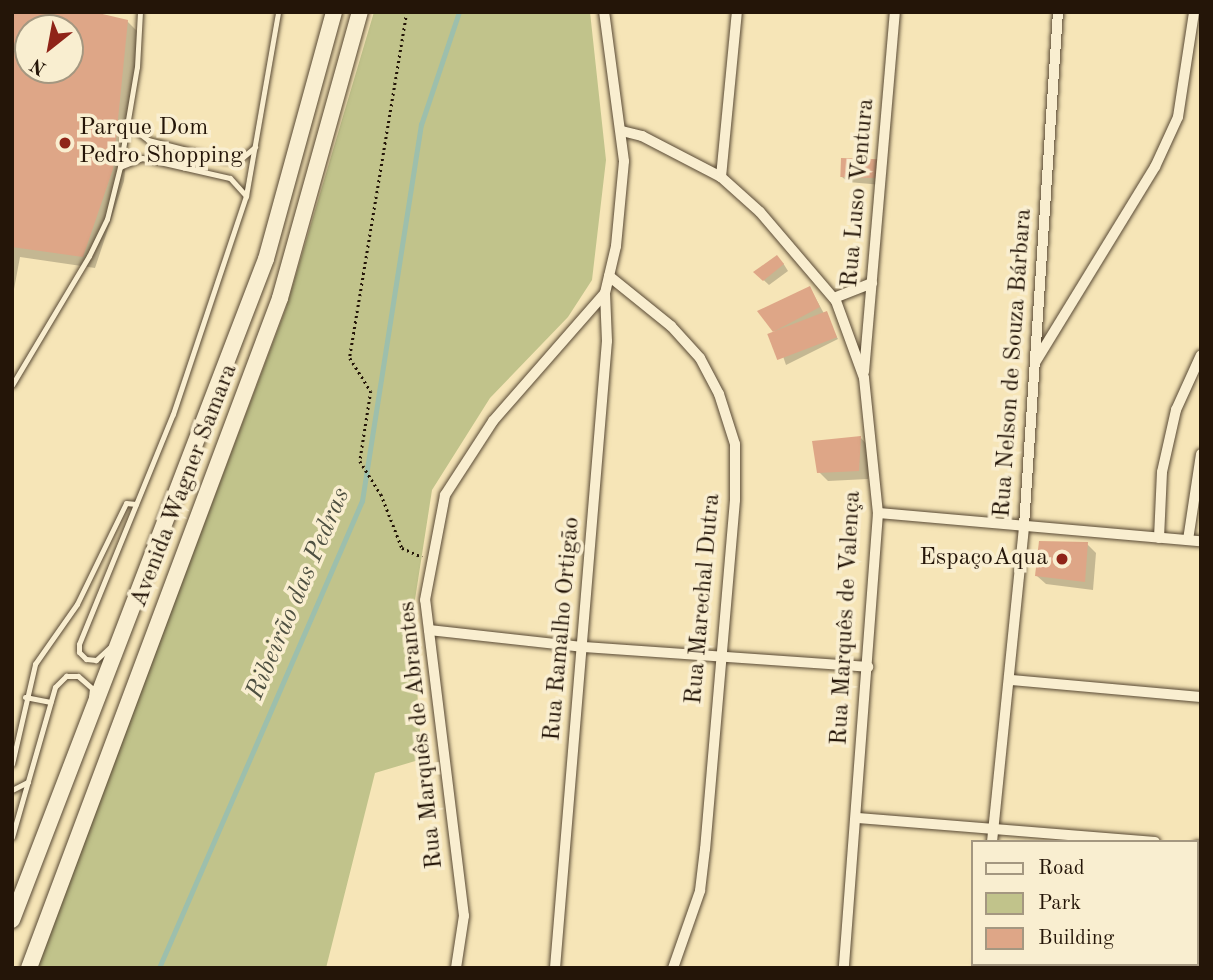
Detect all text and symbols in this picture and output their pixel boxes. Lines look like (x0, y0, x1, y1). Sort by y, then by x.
north arrow (14, 14, 84, 84)
text: N (28, 54, 50, 78)
street label: Rua Luso Ventura (836, 97, 882, 289)
place label: Parque Dom Pedro Shopping (79, 115, 243, 171)
marker: Parque Dom Pedro Shopping (57, 135, 73, 151)
street label: Rua Nelson de Souza Bárbara (989, 208, 1039, 518)
street label: Avenida Wagner Samara (125, 360, 245, 612)
water label: Ribeirão das Pedras (240, 483, 358, 705)
street label: Rua Marquês de Valença (826, 490, 868, 746)
street label: Rua Marechal Dutra (680, 492, 728, 706)
street label: Rua Ramalho Ortigão (539, 516, 587, 742)
place label: EspaçoAqua (919, 545, 1048, 573)
marker: EspaçoAqua (1054, 551, 1070, 567)
street label: Rua Marquês de Abrantes (394, 600, 450, 870)
legend (972, 840, 1199, 966)
text: Road (1038, 858, 1085, 879)
text: Park (1038, 893, 1081, 914)
text: Building (1038, 928, 1114, 949)

